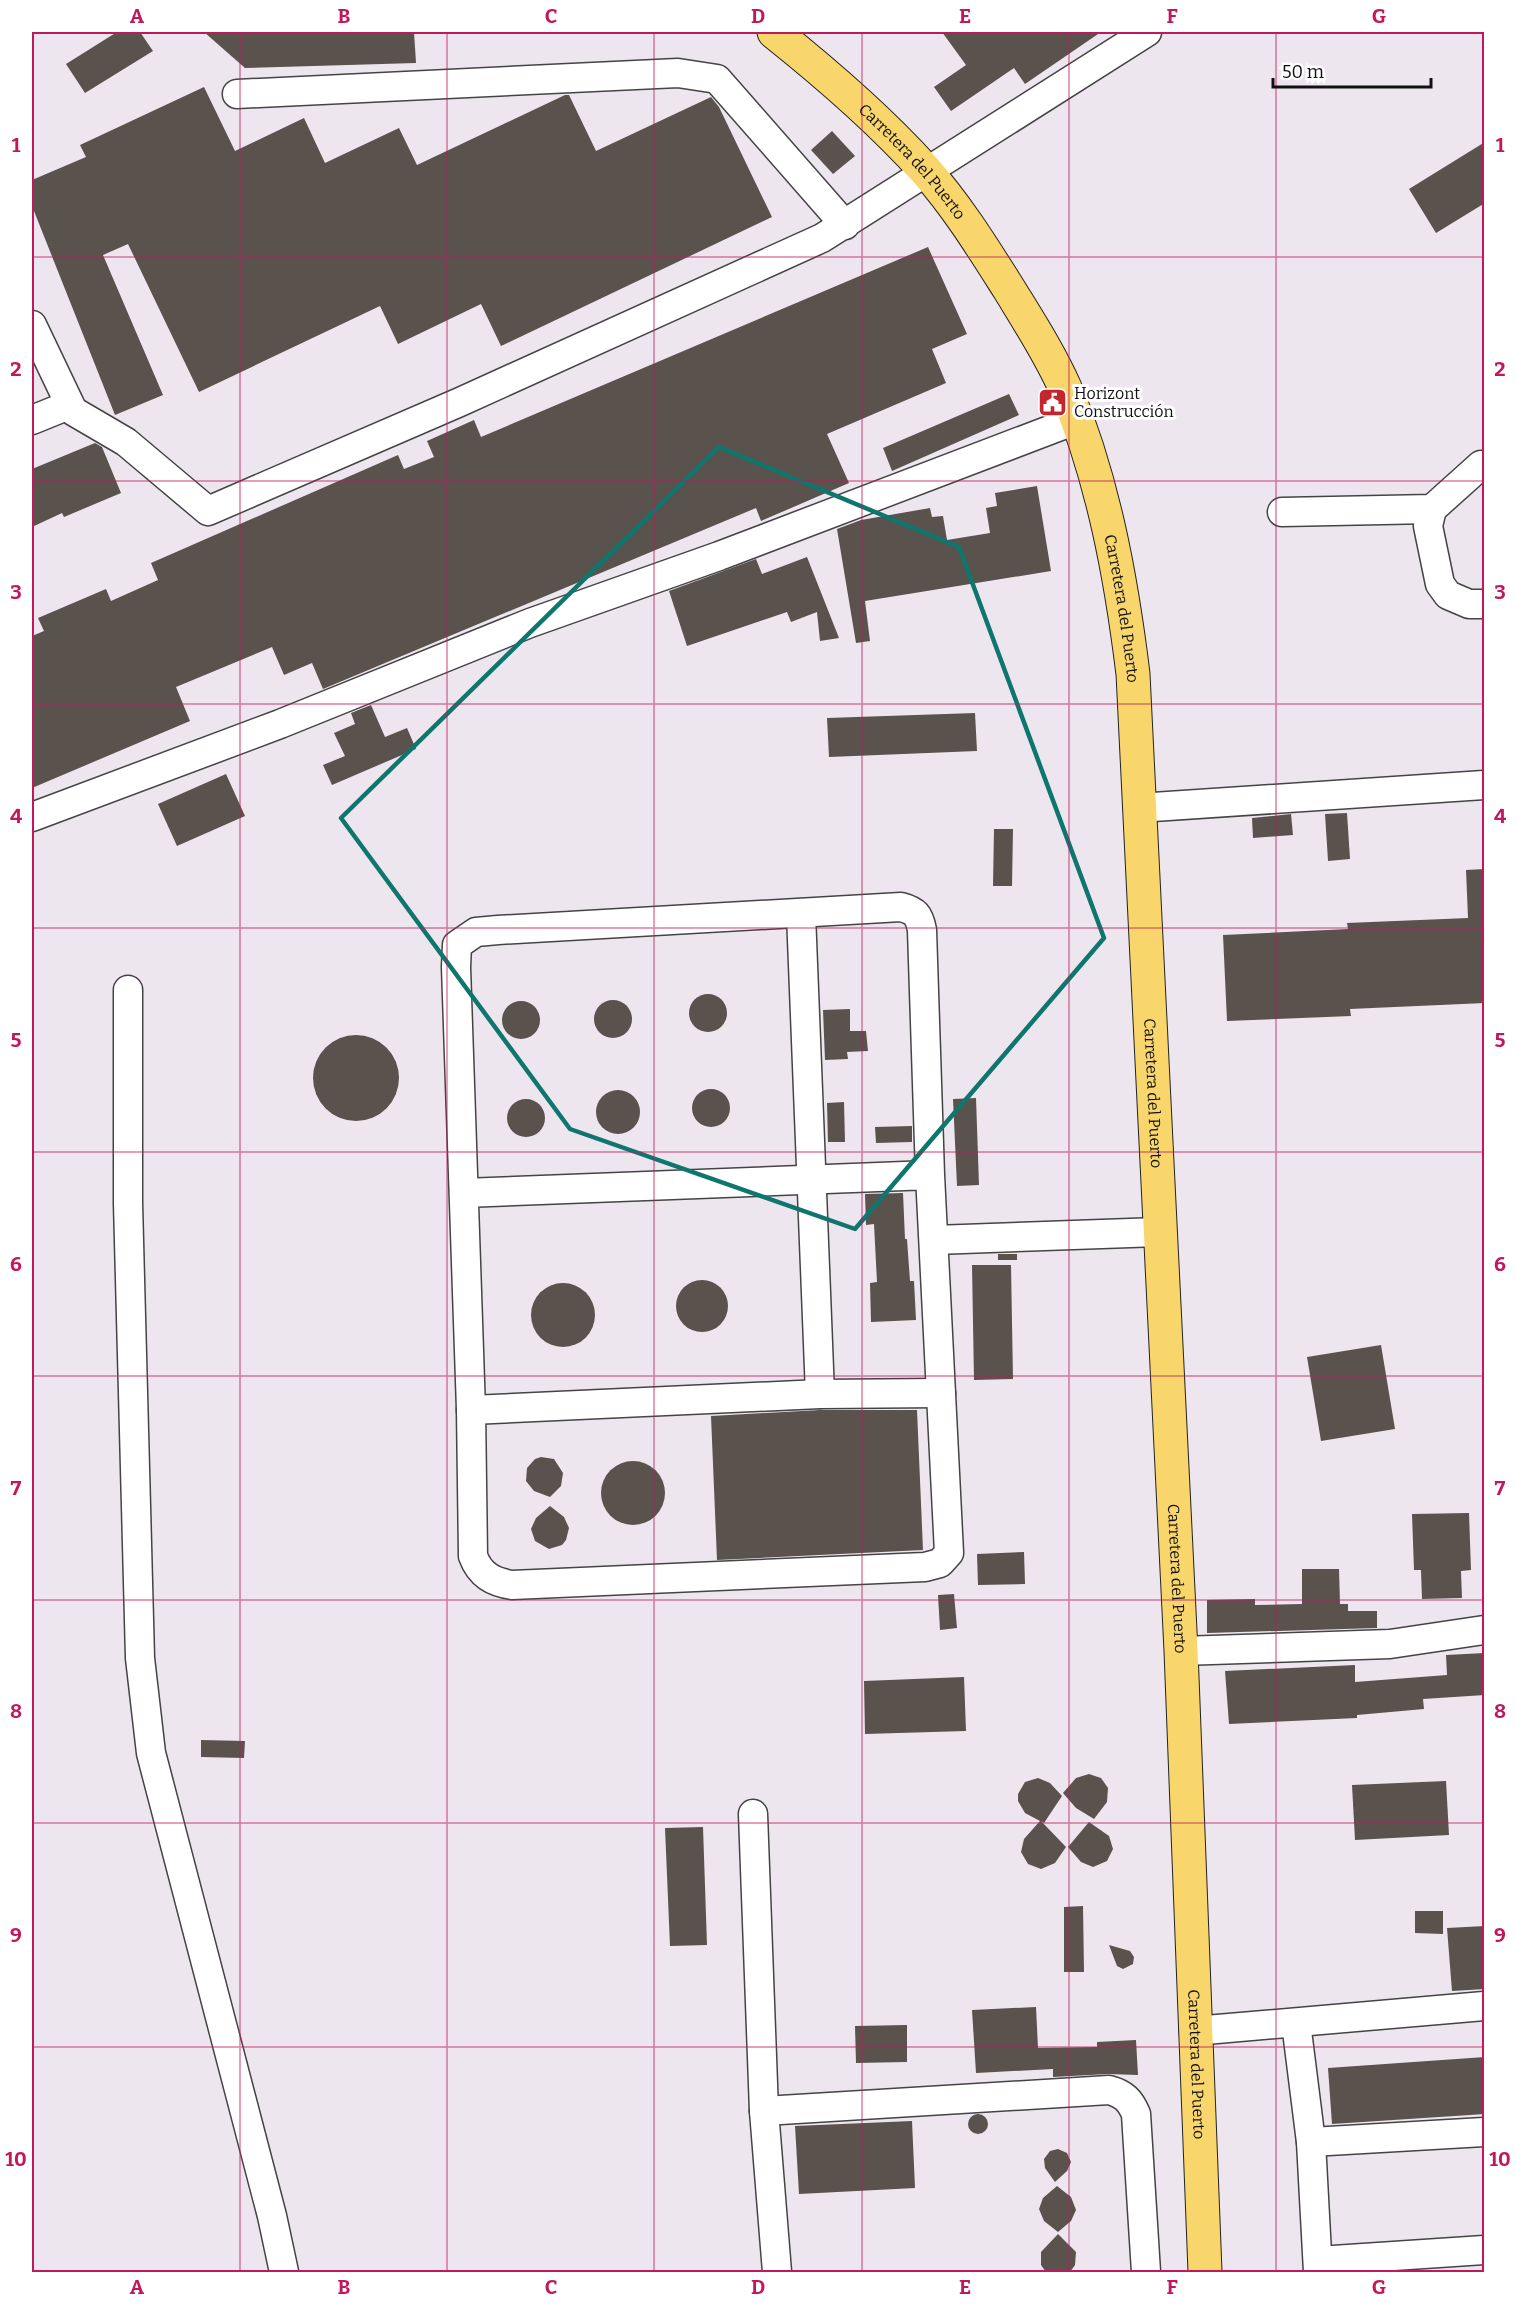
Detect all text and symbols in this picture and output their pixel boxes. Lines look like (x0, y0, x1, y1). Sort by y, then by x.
text: A (130, 4, 145, 28)
text: B (338, 4, 351, 28)
text: C (545, 4, 557, 28)
text: D (751, 4, 765, 28)
text: E (959, 4, 971, 28)
text: F (1166, 4, 1178, 28)
text: G (1372, 4, 1386, 28)
scale bar (1273, 51, 1430, 89)
text: 50 m (1282, 61, 1324, 83)
street label: Carretera del Puerto (855, 100, 969, 223)
text: 1 (12, 133, 21, 157)
text: 1 (1496, 133, 1505, 157)
text: 2 (10, 357, 22, 381)
text: 2 (1494, 357, 1506, 381)
place label: Horizont Construcción (1074, 384, 1174, 421)
public building icon: Horizont Construcción (1037, 386, 1069, 418)
street label: Carretera del Puerto (1100, 533, 1142, 683)
text: 3 (10, 580, 22, 604)
text: 3 (1494, 580, 1506, 604)
text: 4 (10, 804, 22, 828)
text: 4 (1494, 804, 1506, 828)
street label: Carretera del Puerto (1140, 1018, 1166, 1169)
text: 5 (11, 1028, 22, 1052)
text: 5 (1495, 1028, 1506, 1052)
text: 6 (10, 1252, 22, 1276)
text: 6 (1494, 1252, 1506, 1276)
text: 7 (11, 1476, 22, 1500)
text: 7 (1495, 1476, 1506, 1500)
street label: Carretera del Puerto (1164, 1503, 1190, 1654)
text: 8 (10, 1699, 22, 1723)
text: 8 (1494, 1699, 1506, 1723)
text: 9 (10, 1923, 22, 1947)
text: 9 (1494, 1923, 1506, 1947)
street label: Carretera del Puerto (1184, 1989, 1209, 2140)
text: 10 (5, 2147, 27, 2171)
text: 10 (1489, 2147, 1511, 2171)
text: A (130, 2275, 145, 2299)
text: B (338, 2275, 351, 2299)
text: C (545, 2275, 557, 2299)
text: D (751, 2275, 765, 2299)
text: E (959, 2275, 971, 2299)
text: F (1166, 2275, 1178, 2299)
text: G (1372, 2275, 1386, 2299)

